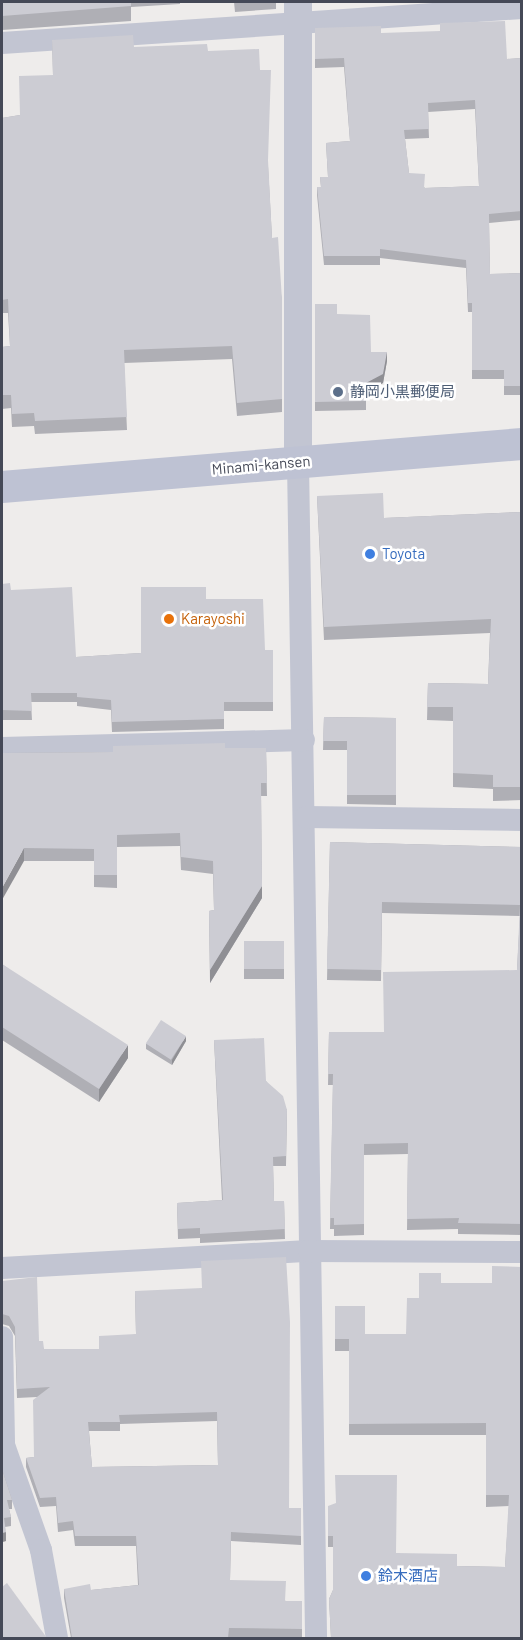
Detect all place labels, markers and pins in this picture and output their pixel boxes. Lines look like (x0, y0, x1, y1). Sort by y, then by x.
place label: 静岡小黒郵便局 (350, 383, 455, 401)
marker: 静岡小黒郵便局 (331, 385, 345, 399)
place label: Toyota (382, 545, 425, 563)
marker: Toyota (363, 547, 377, 561)
place label: Karayoshi (181, 610, 245, 628)
marker: Karayoshi (162, 612, 176, 626)
place label: 鈴木酒店 (378, 1567, 438, 1585)
marker: 鈴木酒店 (359, 1569, 373, 1583)

